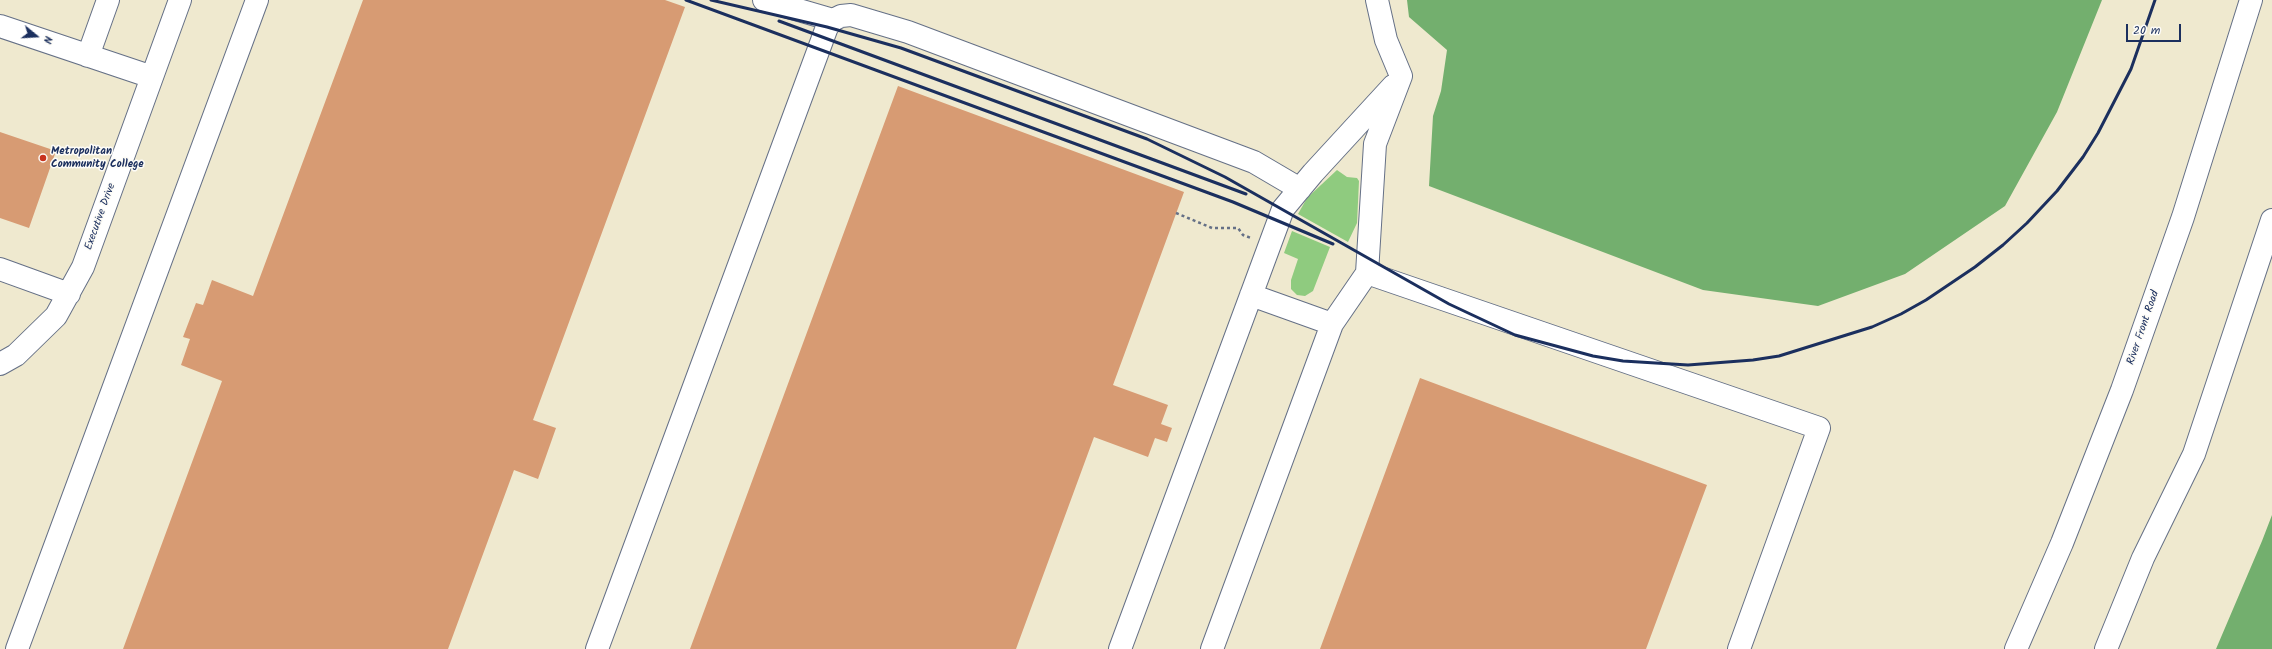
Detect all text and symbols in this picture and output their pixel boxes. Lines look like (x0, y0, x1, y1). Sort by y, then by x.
north arrow (16, 16, 56, 56)
scale bar (2128, 16, 2183, 42)
text: 20 m (2133, 21, 2160, 40)
text: N (38, 34, 57, 46)
place label: Metropolitan Community College (51, 145, 144, 171)
marker: Metropolitan Community College (38, 153, 48, 163)
street label: Executive Drive (83, 182, 119, 252)
street label: River Front Road (2125, 289, 2163, 367)

